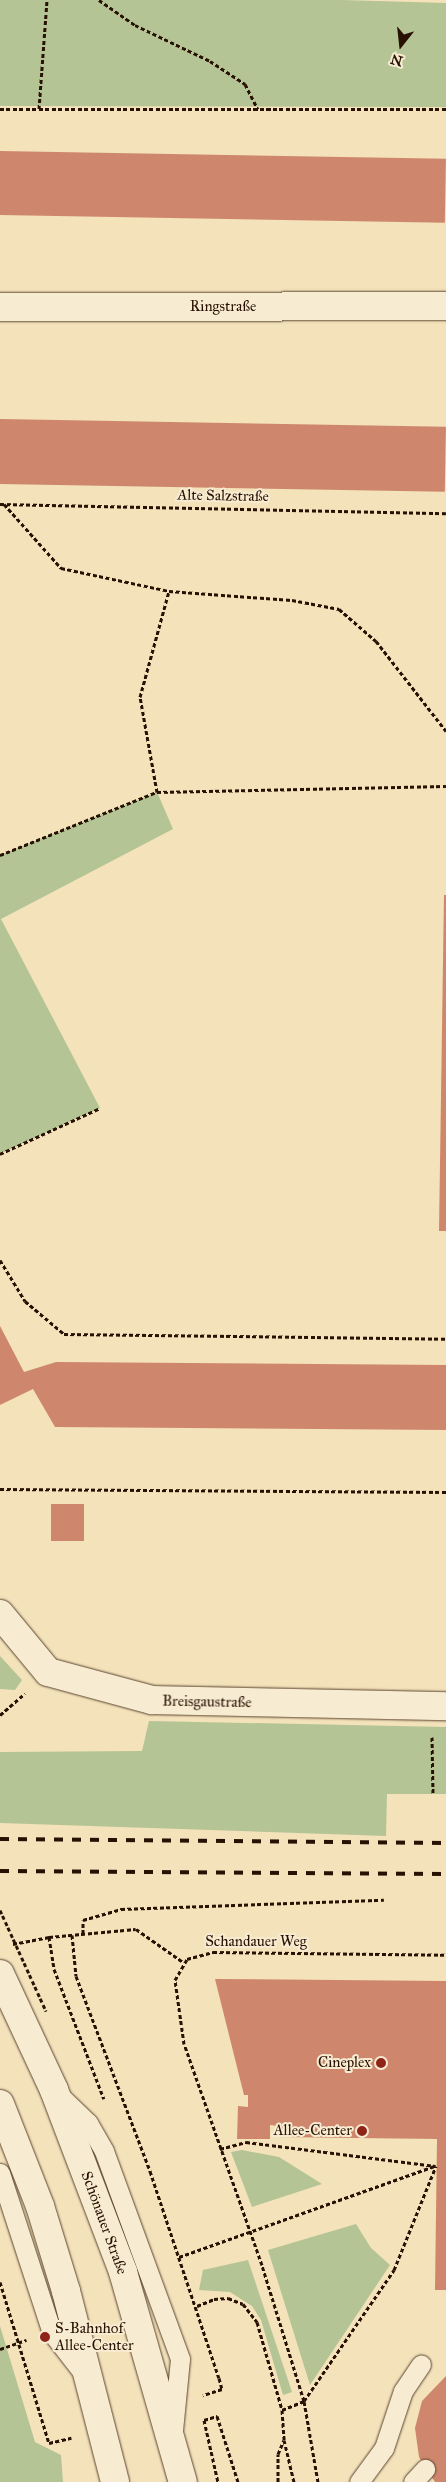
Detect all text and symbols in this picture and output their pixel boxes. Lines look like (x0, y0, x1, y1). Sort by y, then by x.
north arrow (376, 20, 426, 70)
text: N (389, 50, 405, 70)
street label: Ringstraße (190, 298, 256, 316)
street label: Alte Salzstraße (177, 486, 269, 506)
street label: Breisgaustraße (162, 1692, 252, 1712)
street label: Schandauer Weg (205, 1933, 307, 1951)
place label: Cineplex (318, 2054, 371, 2072)
marker: Cineplex (375, 2057, 387, 2069)
place label: Allee-Center (273, 2122, 352, 2140)
marker: Allee-Center (356, 2125, 368, 2137)
street label: Schönauer Straße (77, 2169, 131, 2277)
place label: S-Bahnhof Allee-Center (55, 2319, 134, 2354)
marker: S-Bahnhof Allee-Center (39, 2331, 51, 2343)

